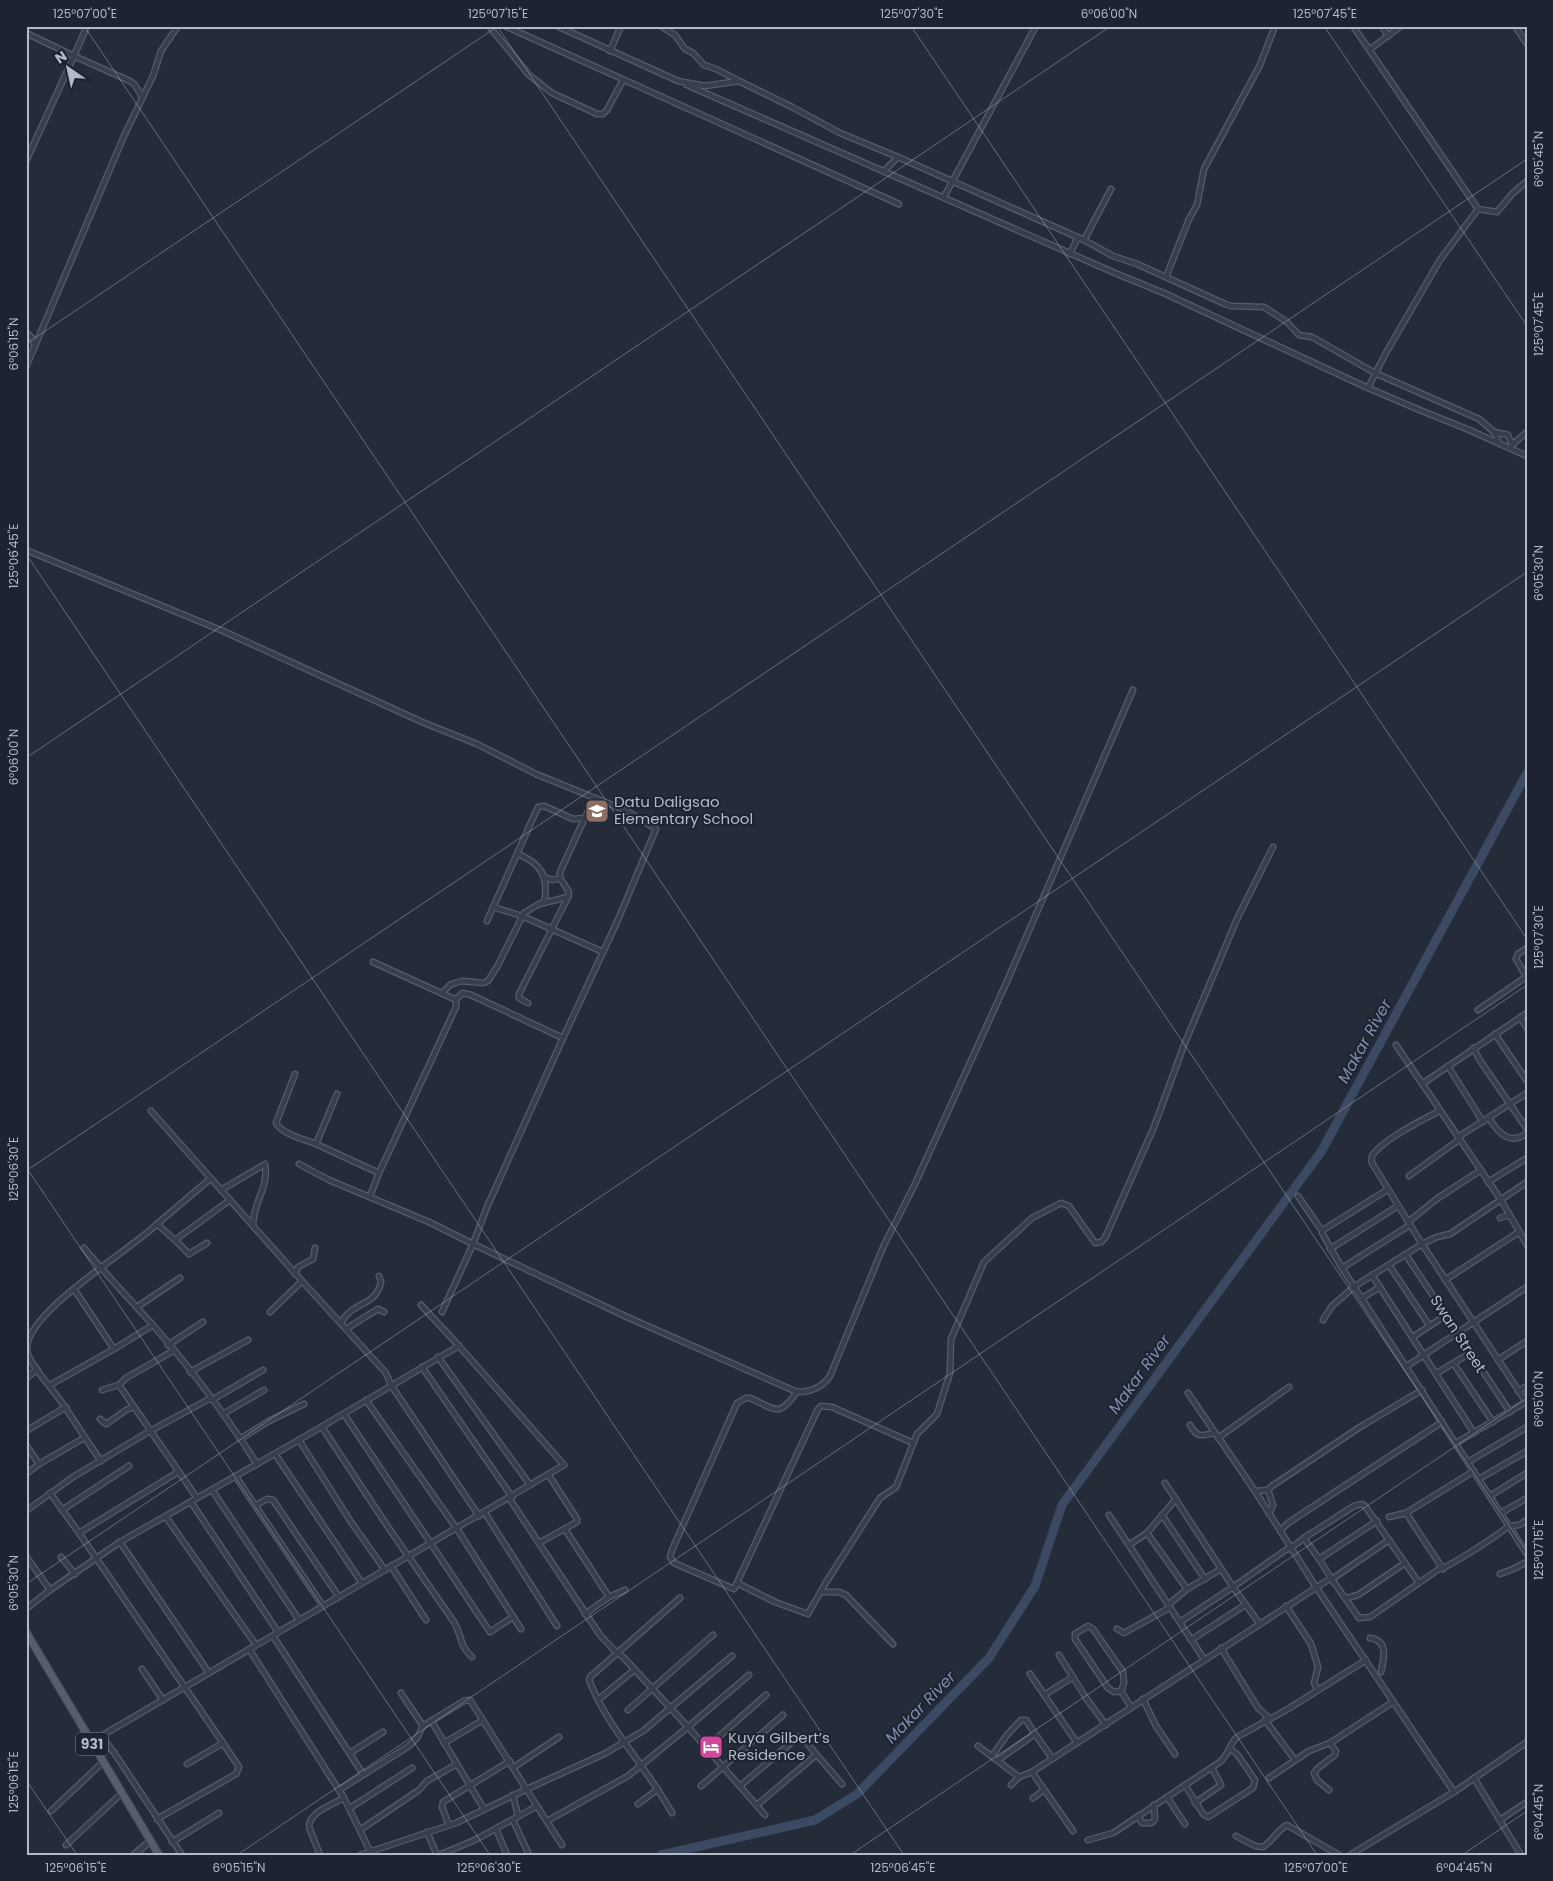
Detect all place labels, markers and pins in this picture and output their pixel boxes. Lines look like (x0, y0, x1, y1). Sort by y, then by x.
place label: Datu Daligsao Elementary School (614, 791, 753, 829)
school or university icon: Datu Daligsao Elementary School (584, 798, 610, 824)
place label: Kuya Gilbert’s Residence (728, 1727, 830, 1765)
hotel icon: Kuya Gilbert’s Residence (698, 1734, 724, 1760)

